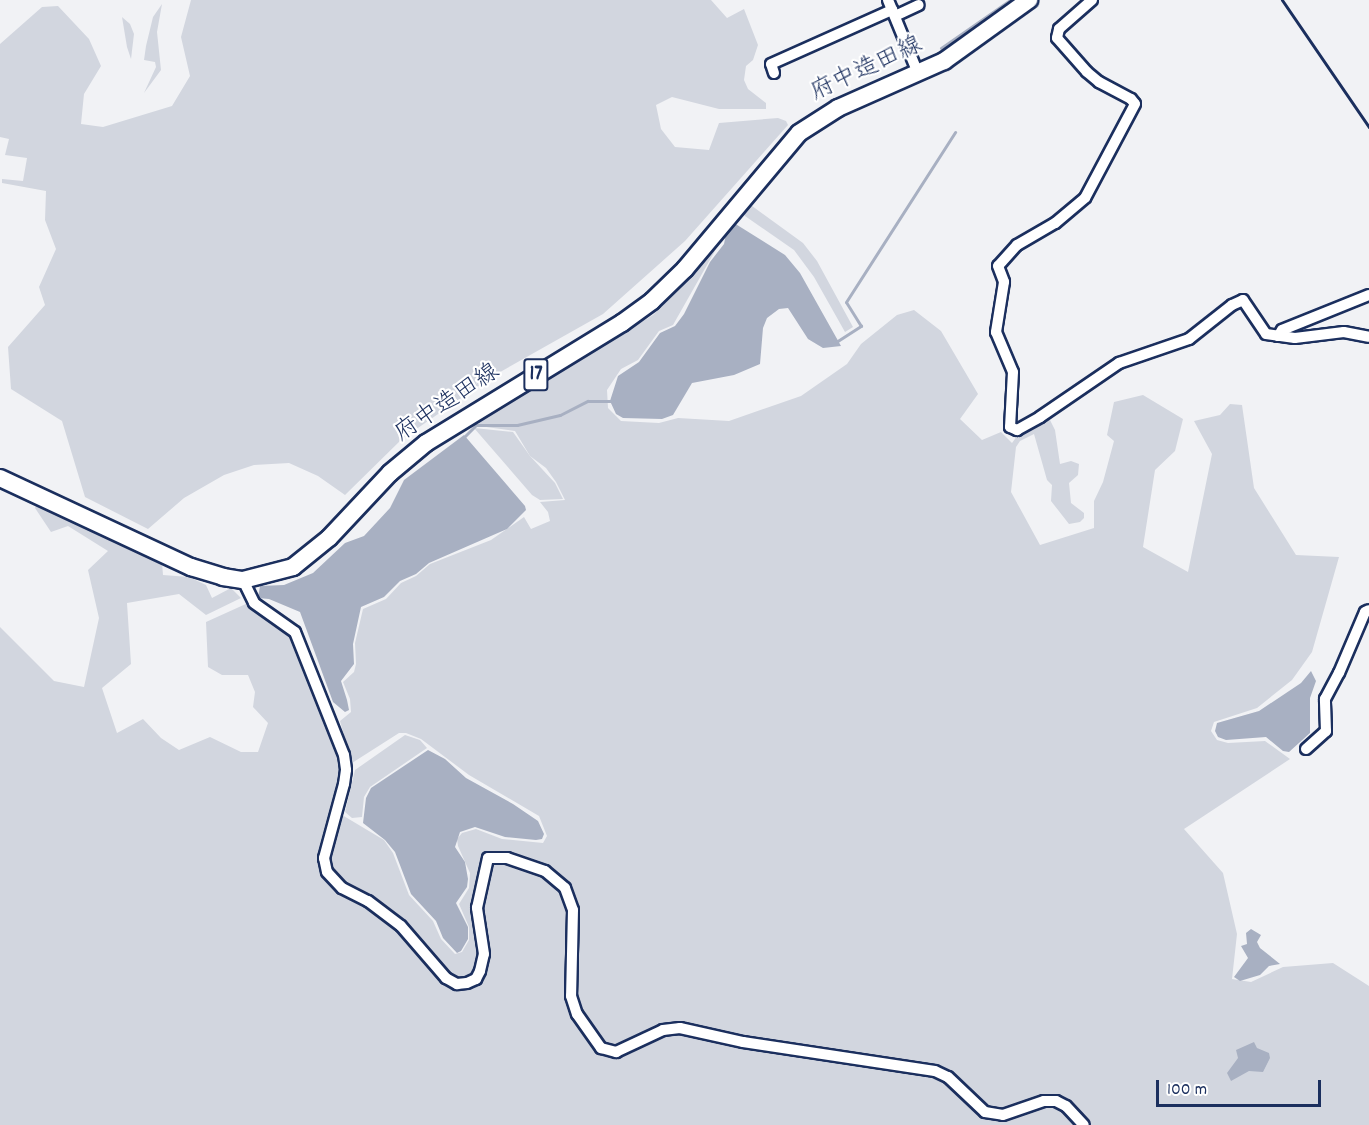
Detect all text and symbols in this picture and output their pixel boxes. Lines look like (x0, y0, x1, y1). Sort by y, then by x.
street label: 府中造田線 (807, 32, 927, 108)
road number: 17 (522, 356, 550, 394)
street label: 府中造田線 (390, 359, 506, 449)
scale bar (1159, 1068, 1324, 1106)
text: 100 m (1167, 1078, 1207, 1103)

